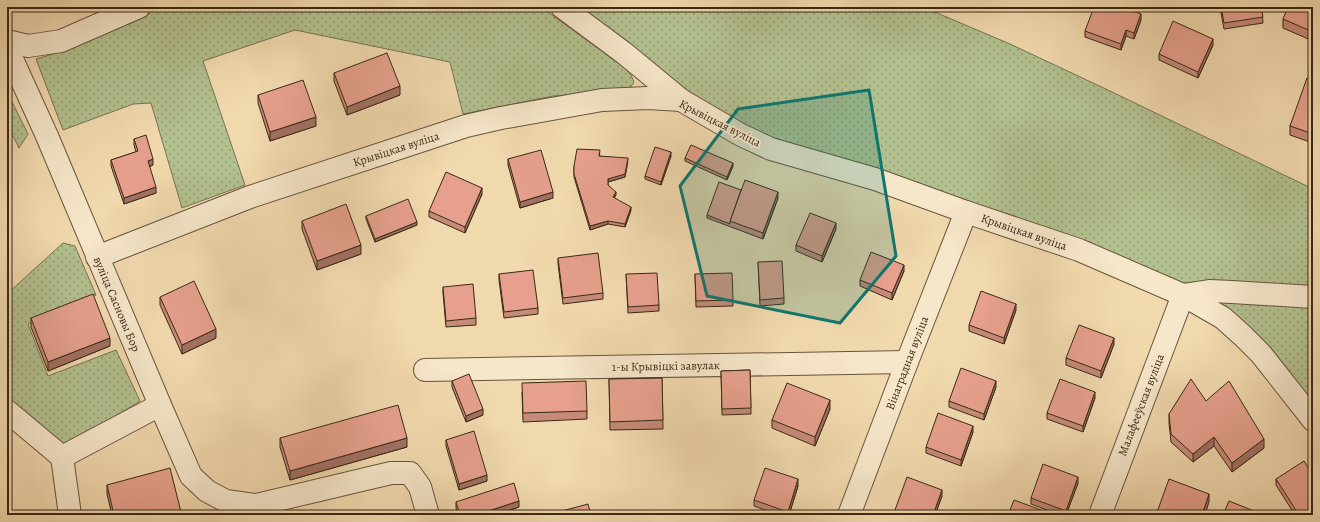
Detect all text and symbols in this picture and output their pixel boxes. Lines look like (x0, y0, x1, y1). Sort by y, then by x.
street label: Крывіцкая вуліца (676, 95, 764, 151)
street label: Крывіцкая вуліца (351, 127, 442, 170)
street label: Крывіцкая вуліца (979, 210, 1070, 254)
street label: вуліца Сасновы Бор (90, 254, 144, 354)
street label: Вінаградная вуліца (882, 313, 932, 412)
street label: Малафееўская вуліца (1114, 351, 1168, 458)
street label: 1-ы Крывіцкі завулак (612, 357, 720, 375)

